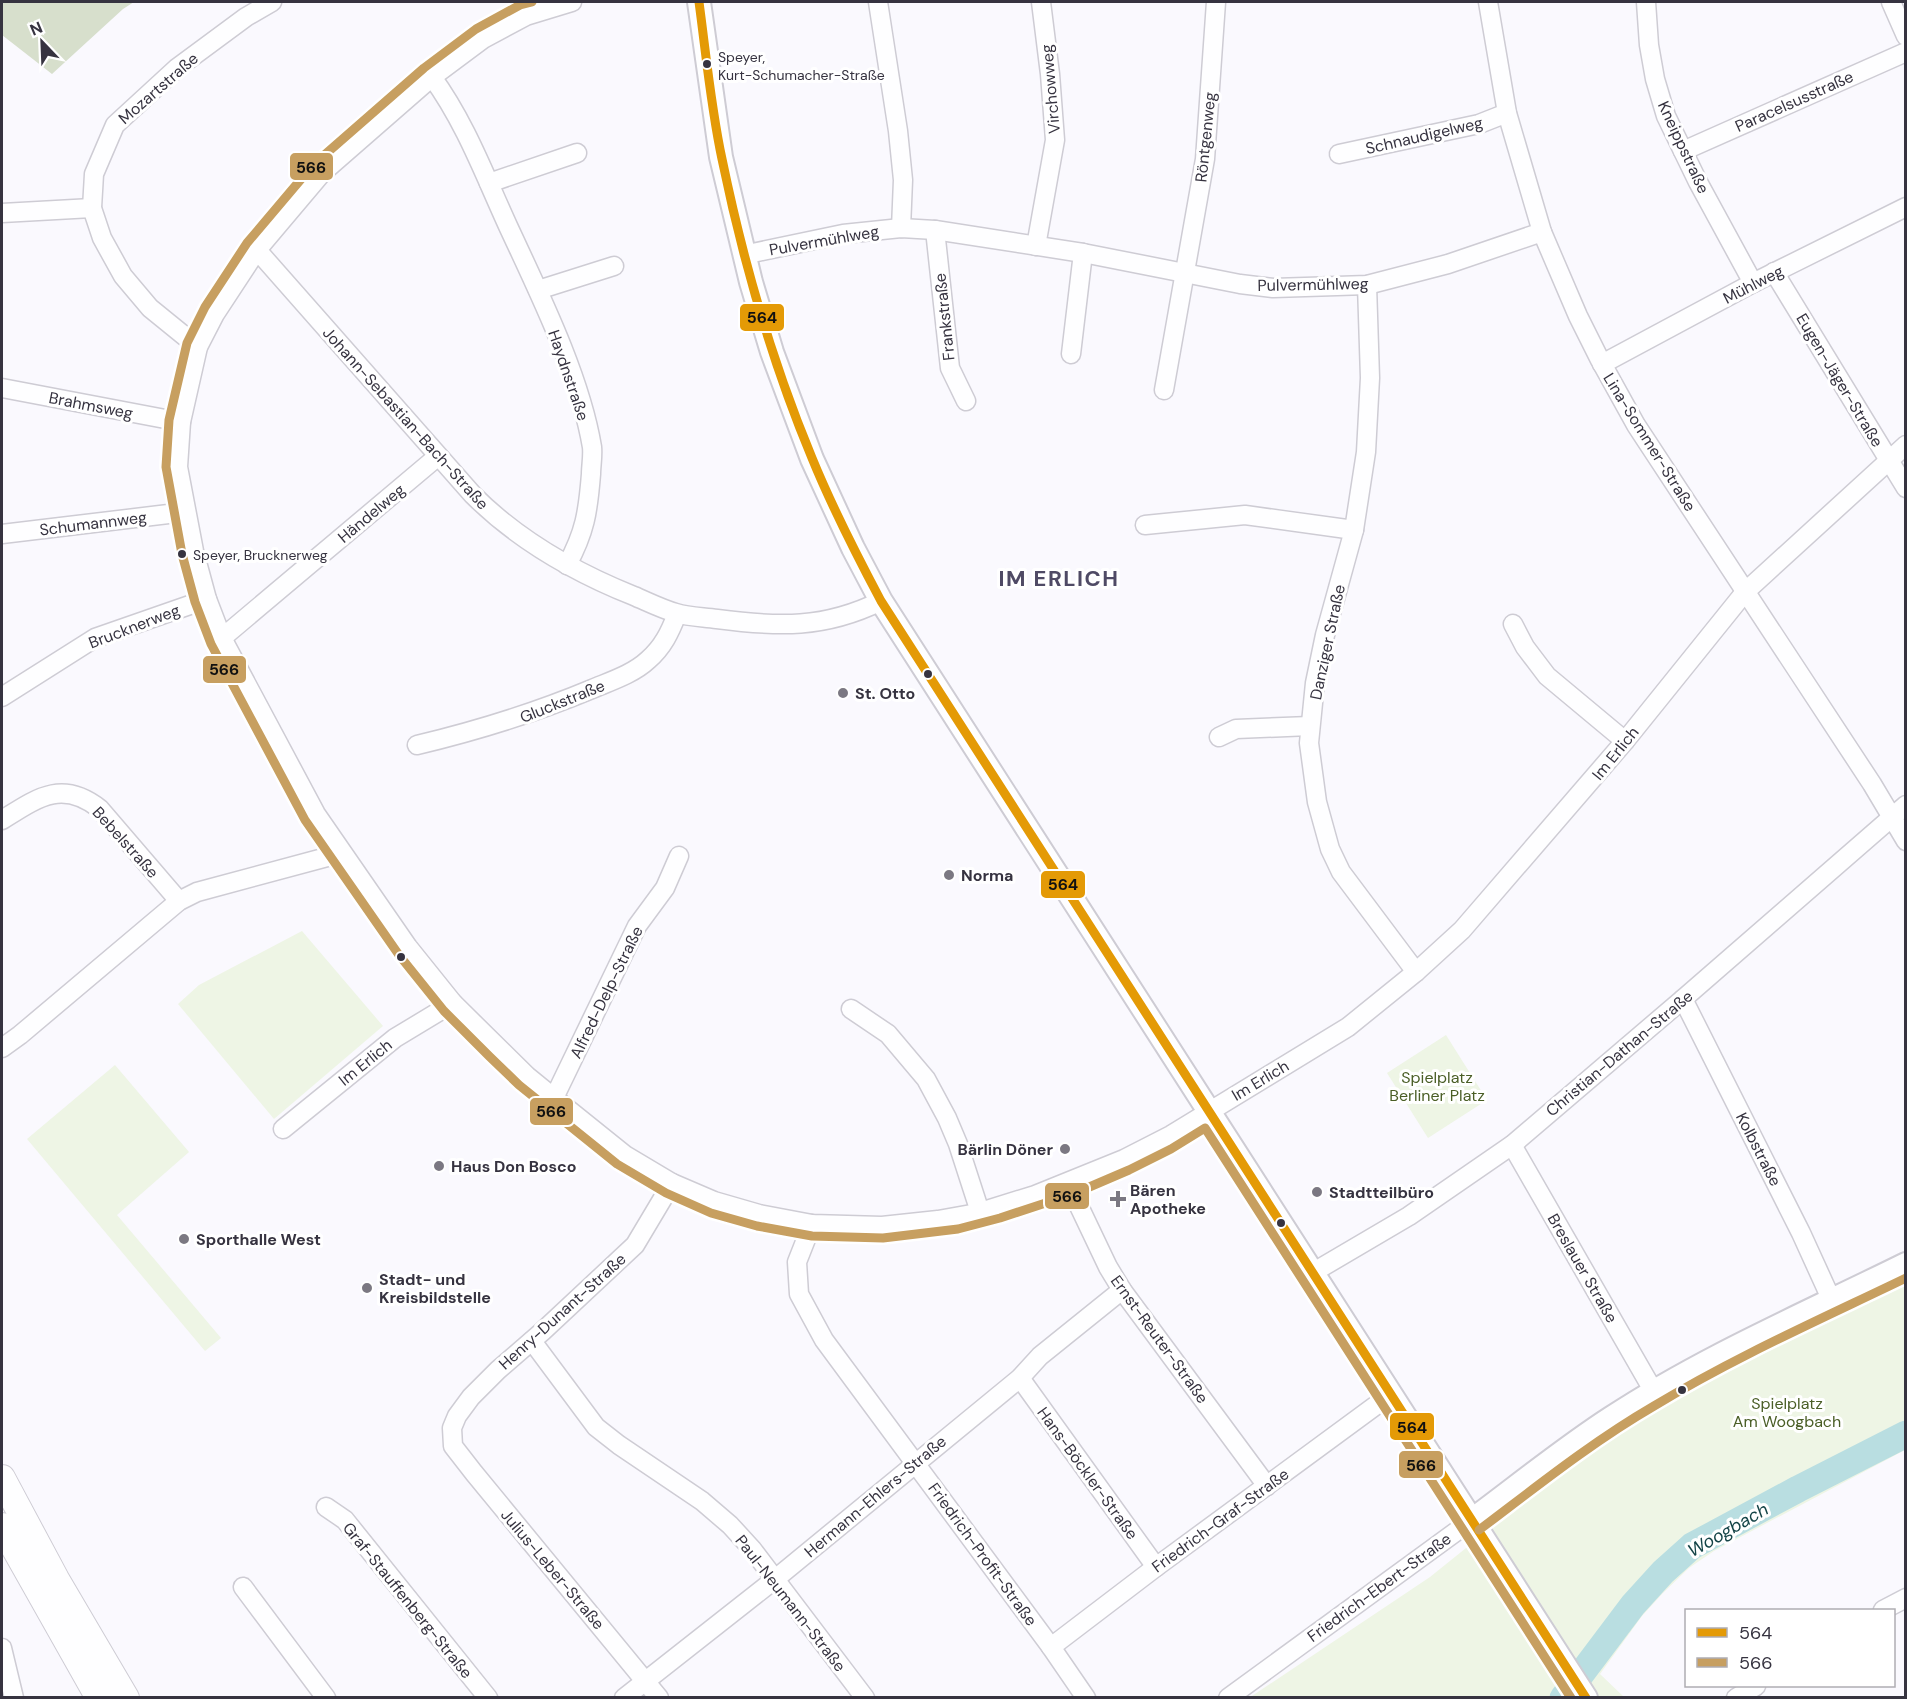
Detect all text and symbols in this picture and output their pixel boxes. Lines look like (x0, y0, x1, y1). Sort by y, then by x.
north arrow (12, 12, 72, 72)
text: N (27, 17, 46, 41)
street label: Virchowweg (1036, 43, 1065, 135)
street label: Mozartstraße (114, 48, 203, 129)
place label: Speyer, Kurt-Schumacher-Straße (718, 48, 885, 84)
marker: Speyer, Kurt-Schumacher-Straße (701, 58, 713, 70)
street label: Paracelsusstraße (1732, 66, 1857, 137)
street label: Röntgenweg (1190, 91, 1221, 183)
street label: Kneippstraße (1653, 98, 1714, 197)
street label: Schnaudigelweg (1363, 112, 1485, 159)
line badge: 566 (289, 152, 334, 181)
text: 566 (296, 157, 326, 178)
street label: Pulvermühlweg (768, 220, 881, 260)
street label: Mühlweg (1719, 260, 1787, 309)
street label: Frankstraße (929, 272, 960, 362)
street label: Pulvermühlweg (1257, 273, 1369, 296)
line badge: 564 (739, 303, 785, 332)
text: 564 (747, 307, 777, 328)
street label: Eugen-Jäger-Straße (1791, 310, 1888, 451)
street label: Johann-Sebastian-Bach-Straße (318, 323, 493, 514)
street label: Haydnstraße (543, 327, 594, 423)
street label: Lina-Sommer-Straße (1598, 369, 1701, 515)
street label: Brahmsweg (47, 387, 135, 424)
street label: Händelweg (333, 479, 409, 548)
street label: Schumannweg (38, 506, 148, 540)
place label: Speyer, Brucknerweg (193, 546, 328, 564)
marker: Speyer, Brucknerweg (176, 548, 188, 560)
district label: IM ERLICH (998, 564, 1120, 593)
street label: Danziger Straße (1305, 582, 1350, 702)
street label: Brucknerweg (86, 599, 183, 653)
line badge: 566 (202, 655, 247, 684)
text: 566 (209, 659, 239, 680)
unlabelled marker (922, 668, 934, 680)
street label: Gluckstraße (517, 675, 608, 728)
place label: St. Otto (855, 683, 915, 704)
marker: St. Otto (836, 686, 850, 700)
street label: Im Erlich (1587, 722, 1643, 784)
street label: Bebelstraße (88, 802, 163, 883)
place label: Norma (961, 865, 1013, 886)
marker: Norma (942, 868, 956, 882)
line badge: 564 (1040, 870, 1086, 899)
text: 564 (1048, 874, 1078, 895)
street label: Alfred-Delp-Straße (565, 922, 648, 1062)
unlabelled marker (395, 951, 407, 963)
street label: Christian-Dathan-Straße (1541, 986, 1697, 1121)
street label: Im Erlich (334, 1034, 396, 1090)
street label: Im Erlich (1228, 1055, 1293, 1106)
park label: Spielplatz Berliner Platz (1389, 1067, 1485, 1106)
line badge: 566 (529, 1097, 574, 1126)
text: 566 (536, 1101, 566, 1122)
street label: Kolbstraße (1731, 1109, 1786, 1190)
place label: Bärlin Döner (957, 1139, 1053, 1160)
marker: Bärlin Döner (1058, 1142, 1072, 1156)
place label: Haus Don Bosco (451, 1156, 577, 1177)
marker: Haus Don Bosco (432, 1159, 446, 1173)
place label: Bären Apotheke (1130, 1180, 1206, 1219)
line badge: 566 (1044, 1182, 1090, 1210)
place label: Stadtteilbüro (1329, 1182, 1434, 1203)
marker: Stadtteilbüro (1310, 1185, 1324, 1199)
text: 566 (1052, 1186, 1082, 1207)
marker: Bären Apotheke (1111, 1192, 1125, 1206)
street label: Breslauer Straße (1543, 1210, 1622, 1327)
unlabelled marker (1275, 1217, 1287, 1229)
place label: Sporthalle West (196, 1229, 321, 1250)
marker: Sporthalle West (177, 1232, 191, 1246)
street label: Henry-Dunant-Straße (494, 1249, 630, 1374)
place label: Stadt- und Kreisbildstelle (379, 1269, 491, 1308)
street label: Ernst-Reuter-Straße (1106, 1271, 1213, 1408)
marker: Stadt- und Kreisbildstelle (360, 1281, 374, 1295)
unlabelled marker (1676, 1384, 1688, 1396)
park label: Spielplatz Am Woogbach (1733, 1393, 1841, 1432)
street label: Hans-Böckler-Straße (1032, 1403, 1143, 1544)
line badge: 564 (1389, 1412, 1435, 1441)
text: 564 (1397, 1417, 1427, 1438)
street label: Hermann-Ehlers-Straße (800, 1431, 951, 1562)
line badge: 566 (1398, 1450, 1444, 1479)
text: 566 (1406, 1455, 1436, 1476)
street label: Friedrich-Graf-Straße (1148, 1464, 1293, 1577)
street label: Friedrich-Profit-Straße (924, 1478, 1042, 1630)
water label: Woogbach (1683, 1497, 1773, 1563)
street label: Julius-Leber-Straße (496, 1505, 609, 1634)
street label: Graf-Stauffenberg-Straße (338, 1518, 477, 1683)
street label: Friedrich-Ebert-Straße (1303, 1528, 1455, 1647)
street label: Paul-Neumann-Straße (731, 1531, 851, 1676)
legend (1685, 1609, 1895, 1687)
text: 564 (1739, 1621, 1772, 1645)
text: 566 (1739, 1651, 1773, 1675)

